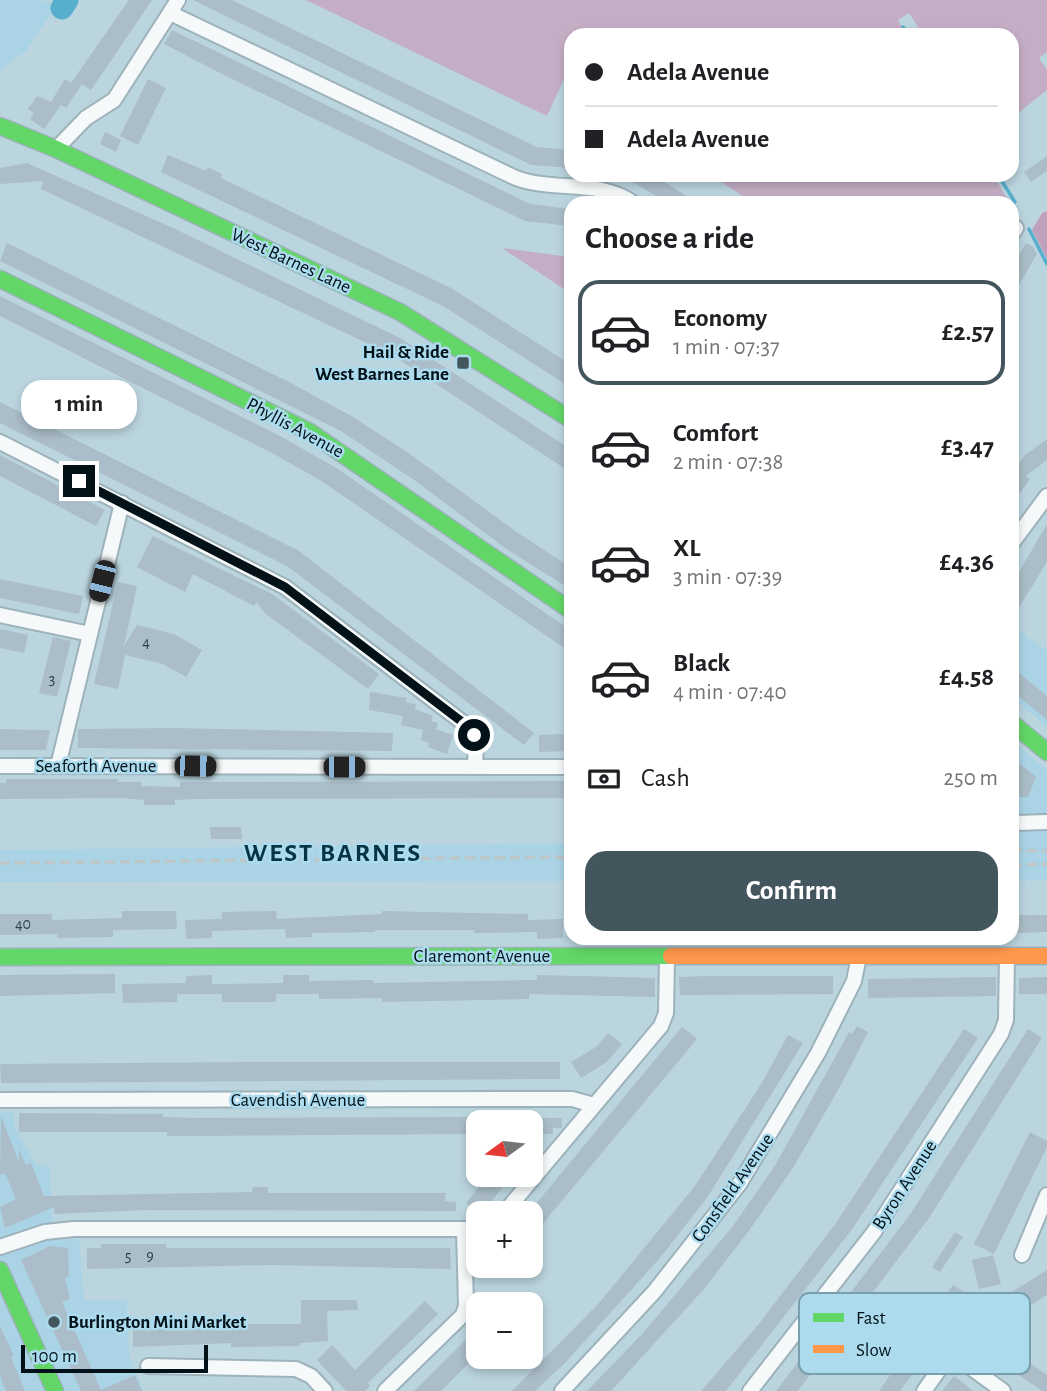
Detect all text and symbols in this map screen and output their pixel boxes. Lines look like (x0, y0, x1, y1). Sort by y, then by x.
text: Adela Avenue (627, 59, 769, 85)
text: Adela Avenue (627, 126, 769, 152)
text: Choose a ride (585, 222, 754, 254)
street label: West Barnes Lane (228, 225, 354, 297)
icon: car (589, 301, 652, 364)
text: Economy (673, 305, 767, 331)
text: £2.57 (942, 319, 994, 345)
text: 1 min · 07:37 (673, 336, 779, 359)
place label: Hail & Ride West Barnes Lane (315, 343, 449, 384)
marker: Hail & Ride West Barnes Lane (455, 355, 471, 371)
callout: 1 min (21, 379, 137, 428)
text: 1 min (55, 393, 103, 416)
street label: Phyllis Avenue (243, 394, 347, 462)
icon: car (589, 416, 652, 479)
text: Comfort (673, 420, 758, 446)
text: £3.47 (941, 434, 994, 460)
text: 2 min · 07:38 (673, 451, 783, 474)
route end (63, 465, 95, 497)
icon: car (589, 531, 652, 594)
text: XL (673, 535, 700, 561)
text: £4.36 (940, 549, 994, 575)
car (87, 558, 118, 604)
text: 3 min · 07:39 (673, 566, 782, 589)
house number: 4 (142, 634, 150, 650)
icon: car (589, 646, 652, 709)
text: Black (673, 650, 730, 676)
text: £4.58 (939, 664, 994, 690)
house number: 3 (49, 671, 55, 687)
text: 4 min · 07:40 (673, 681, 787, 704)
route start (458, 719, 490, 751)
car (174, 755, 217, 777)
street label: Seaforth Avenue (35, 757, 157, 776)
car (324, 757, 366, 778)
icon: cash (585, 760, 623, 798)
text: Cash (641, 765, 690, 791)
text: 250 m (944, 767, 998, 790)
district label: WEST BARNES (244, 840, 422, 866)
button: Confirm (585, 851, 998, 931)
house number: 40 (15, 916, 31, 932)
street label: Claremont Avenue (414, 947, 550, 966)
street label: Cavendish Avenue (231, 1091, 365, 1110)
north arrow (466, 1110, 542, 1186)
map controls (466, 1110, 543, 1369)
street label: Consfield Avenue (689, 1130, 777, 1246)
street label: Byron Avenue (869, 1137, 941, 1233)
button: + (466, 1201, 543, 1278)
house number: 5 (125, 1248, 131, 1264)
house number: 9 (146, 1248, 154, 1264)
button: − (466, 1292, 543, 1369)
legend (799, 1293, 1030, 1374)
text: Fast (856, 1309, 886, 1328)
place label: Burlington Mini Market (68, 1313, 247, 1332)
marker: Burlington Mini Market (46, 1314, 62, 1330)
text: Slow (856, 1341, 892, 1360)
scale bar (21, 1342, 208, 1374)
text: 100 m (32, 1347, 77, 1366)

